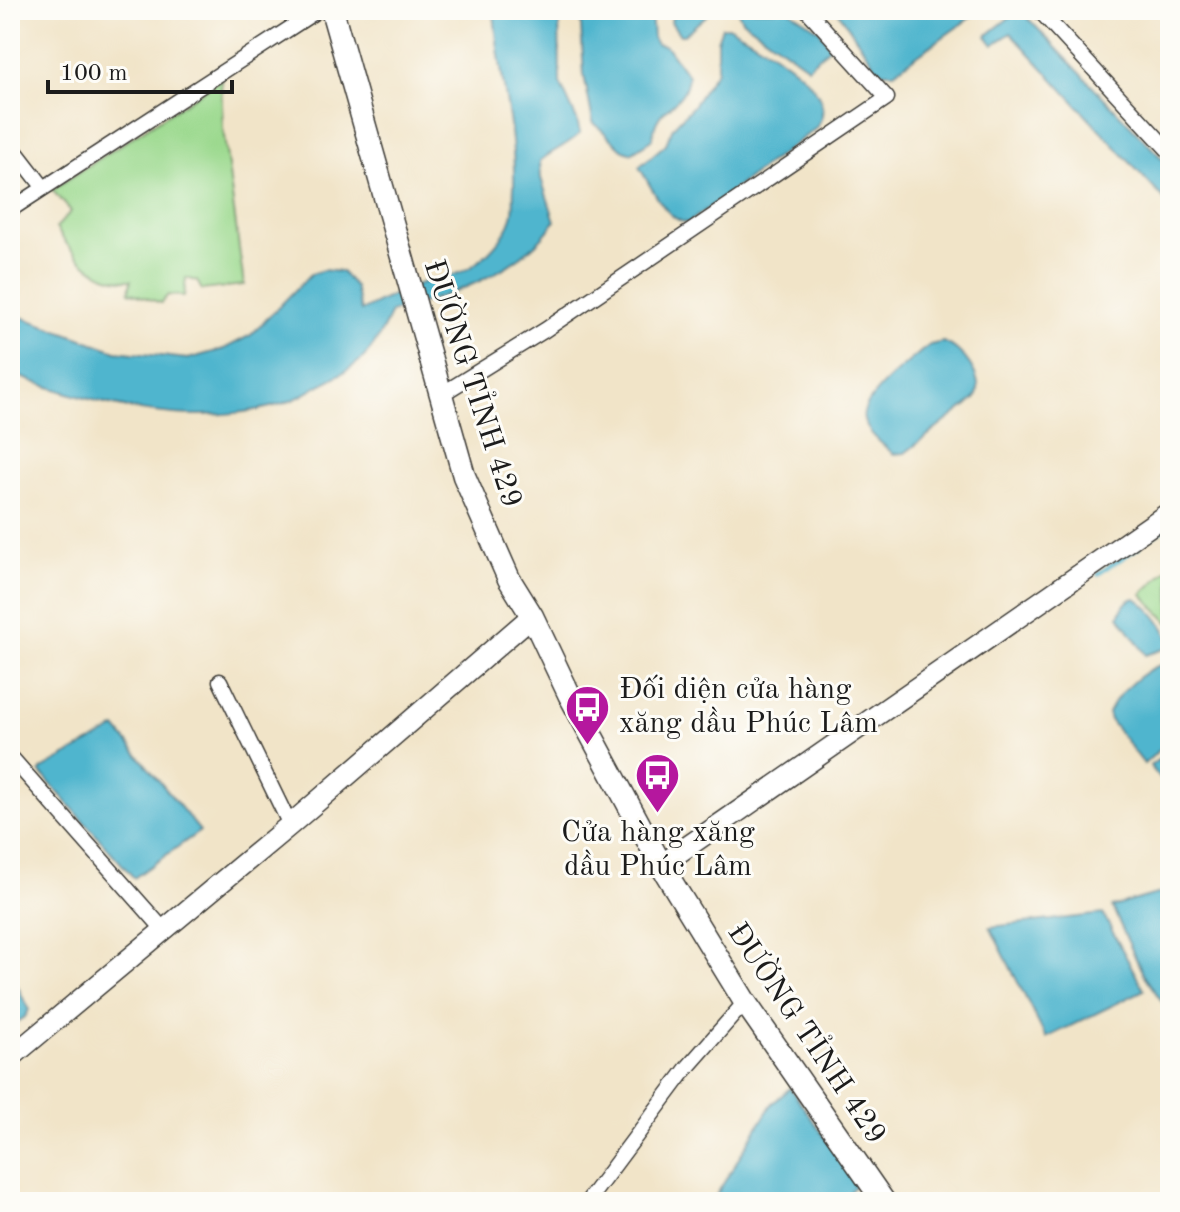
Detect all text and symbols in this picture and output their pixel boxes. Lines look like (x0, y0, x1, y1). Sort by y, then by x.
scale bar (48, 44, 232, 94)
text: 100 m (60, 62, 128, 86)
street label: ĐƯỜNG TỈNH 429 (418, 254, 532, 512)
place label: Đối diện cửa hàng xăng dầu Phúc Lâm (619, 674, 878, 739)
bus stop icon: Đối diện cửa hàng xăng dầu Phúc Lâm (564, 683, 612, 746)
bus stop icon: Cửa hàng xăng dầu Phúc Lâm (634, 751, 682, 814)
place label: Cửa hàng xăng dầu Phúc Lâm (561, 818, 755, 882)
street label: ĐƯỜNG TỈNH 429 (721, 915, 896, 1150)

